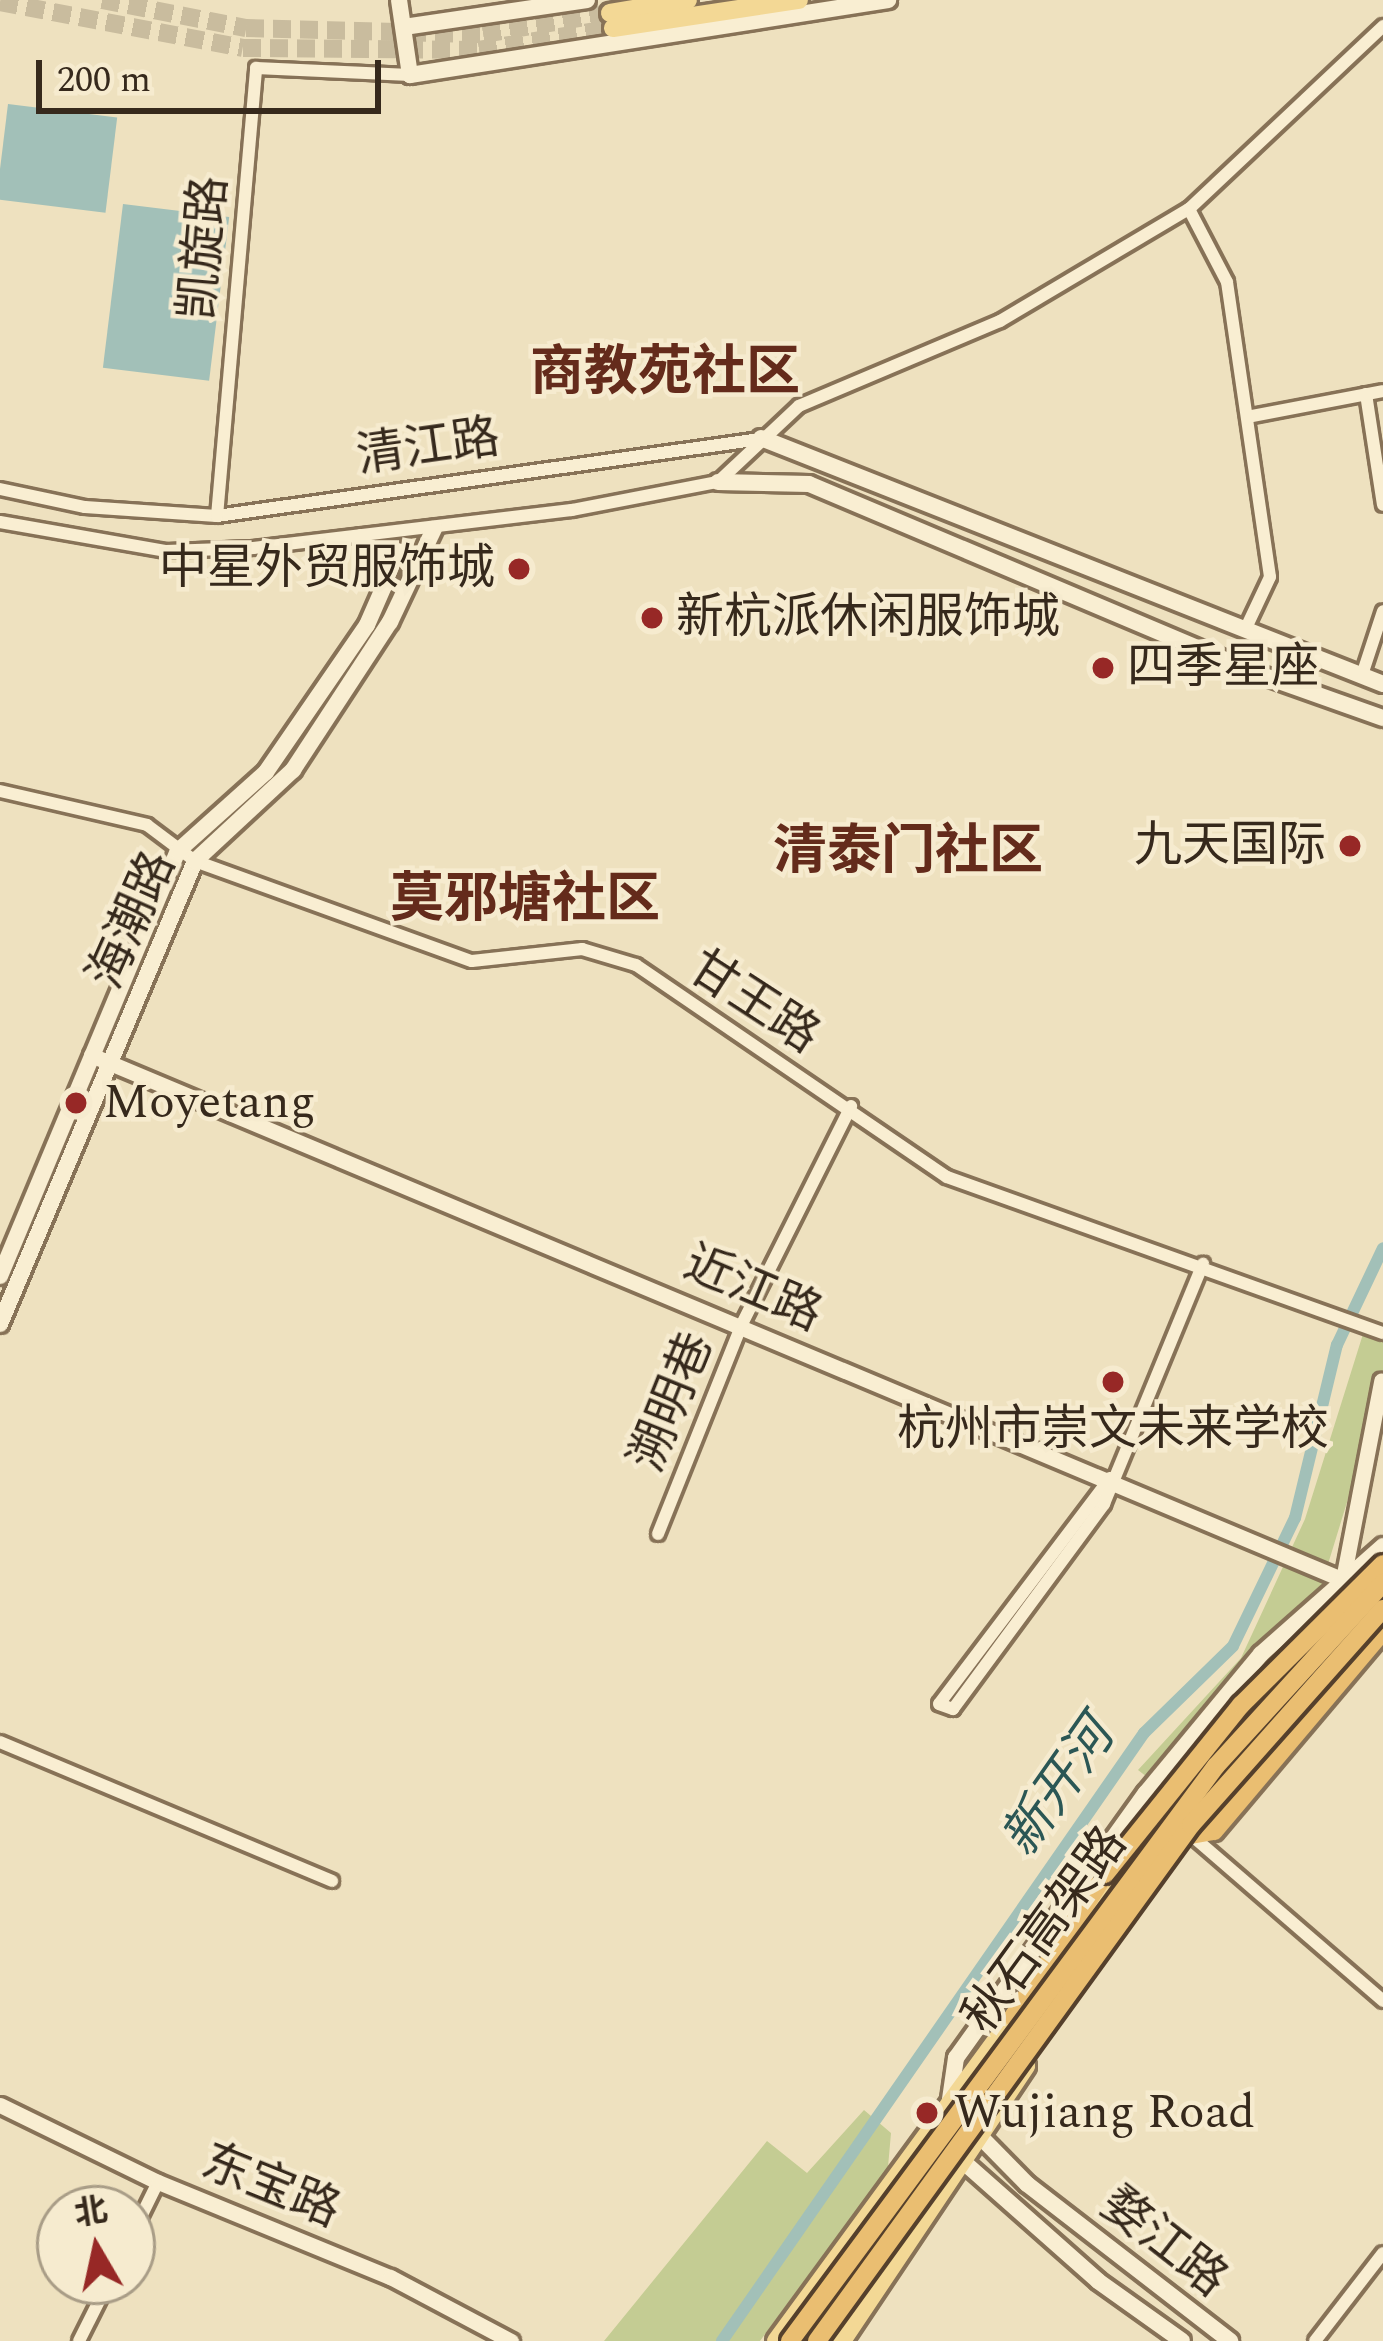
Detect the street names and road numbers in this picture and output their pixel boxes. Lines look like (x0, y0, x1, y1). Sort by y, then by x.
street label: 凯旋路 (169, 174, 239, 322)
street label: 清江路 (353, 408, 503, 486)
street label: 海潮路 (76, 843, 188, 997)
street label: 甘王路 (678, 939, 830, 1065)
street label: 近江路 (675, 1234, 831, 1344)
street label: 溯明巷 (618, 1324, 726, 1480)
street label: 秋石高架路 (951, 1816, 1139, 2044)
street label: 东宝路 (193, 2132, 349, 2240)
street label: 婺江路 (1090, 2175, 1238, 2309)

